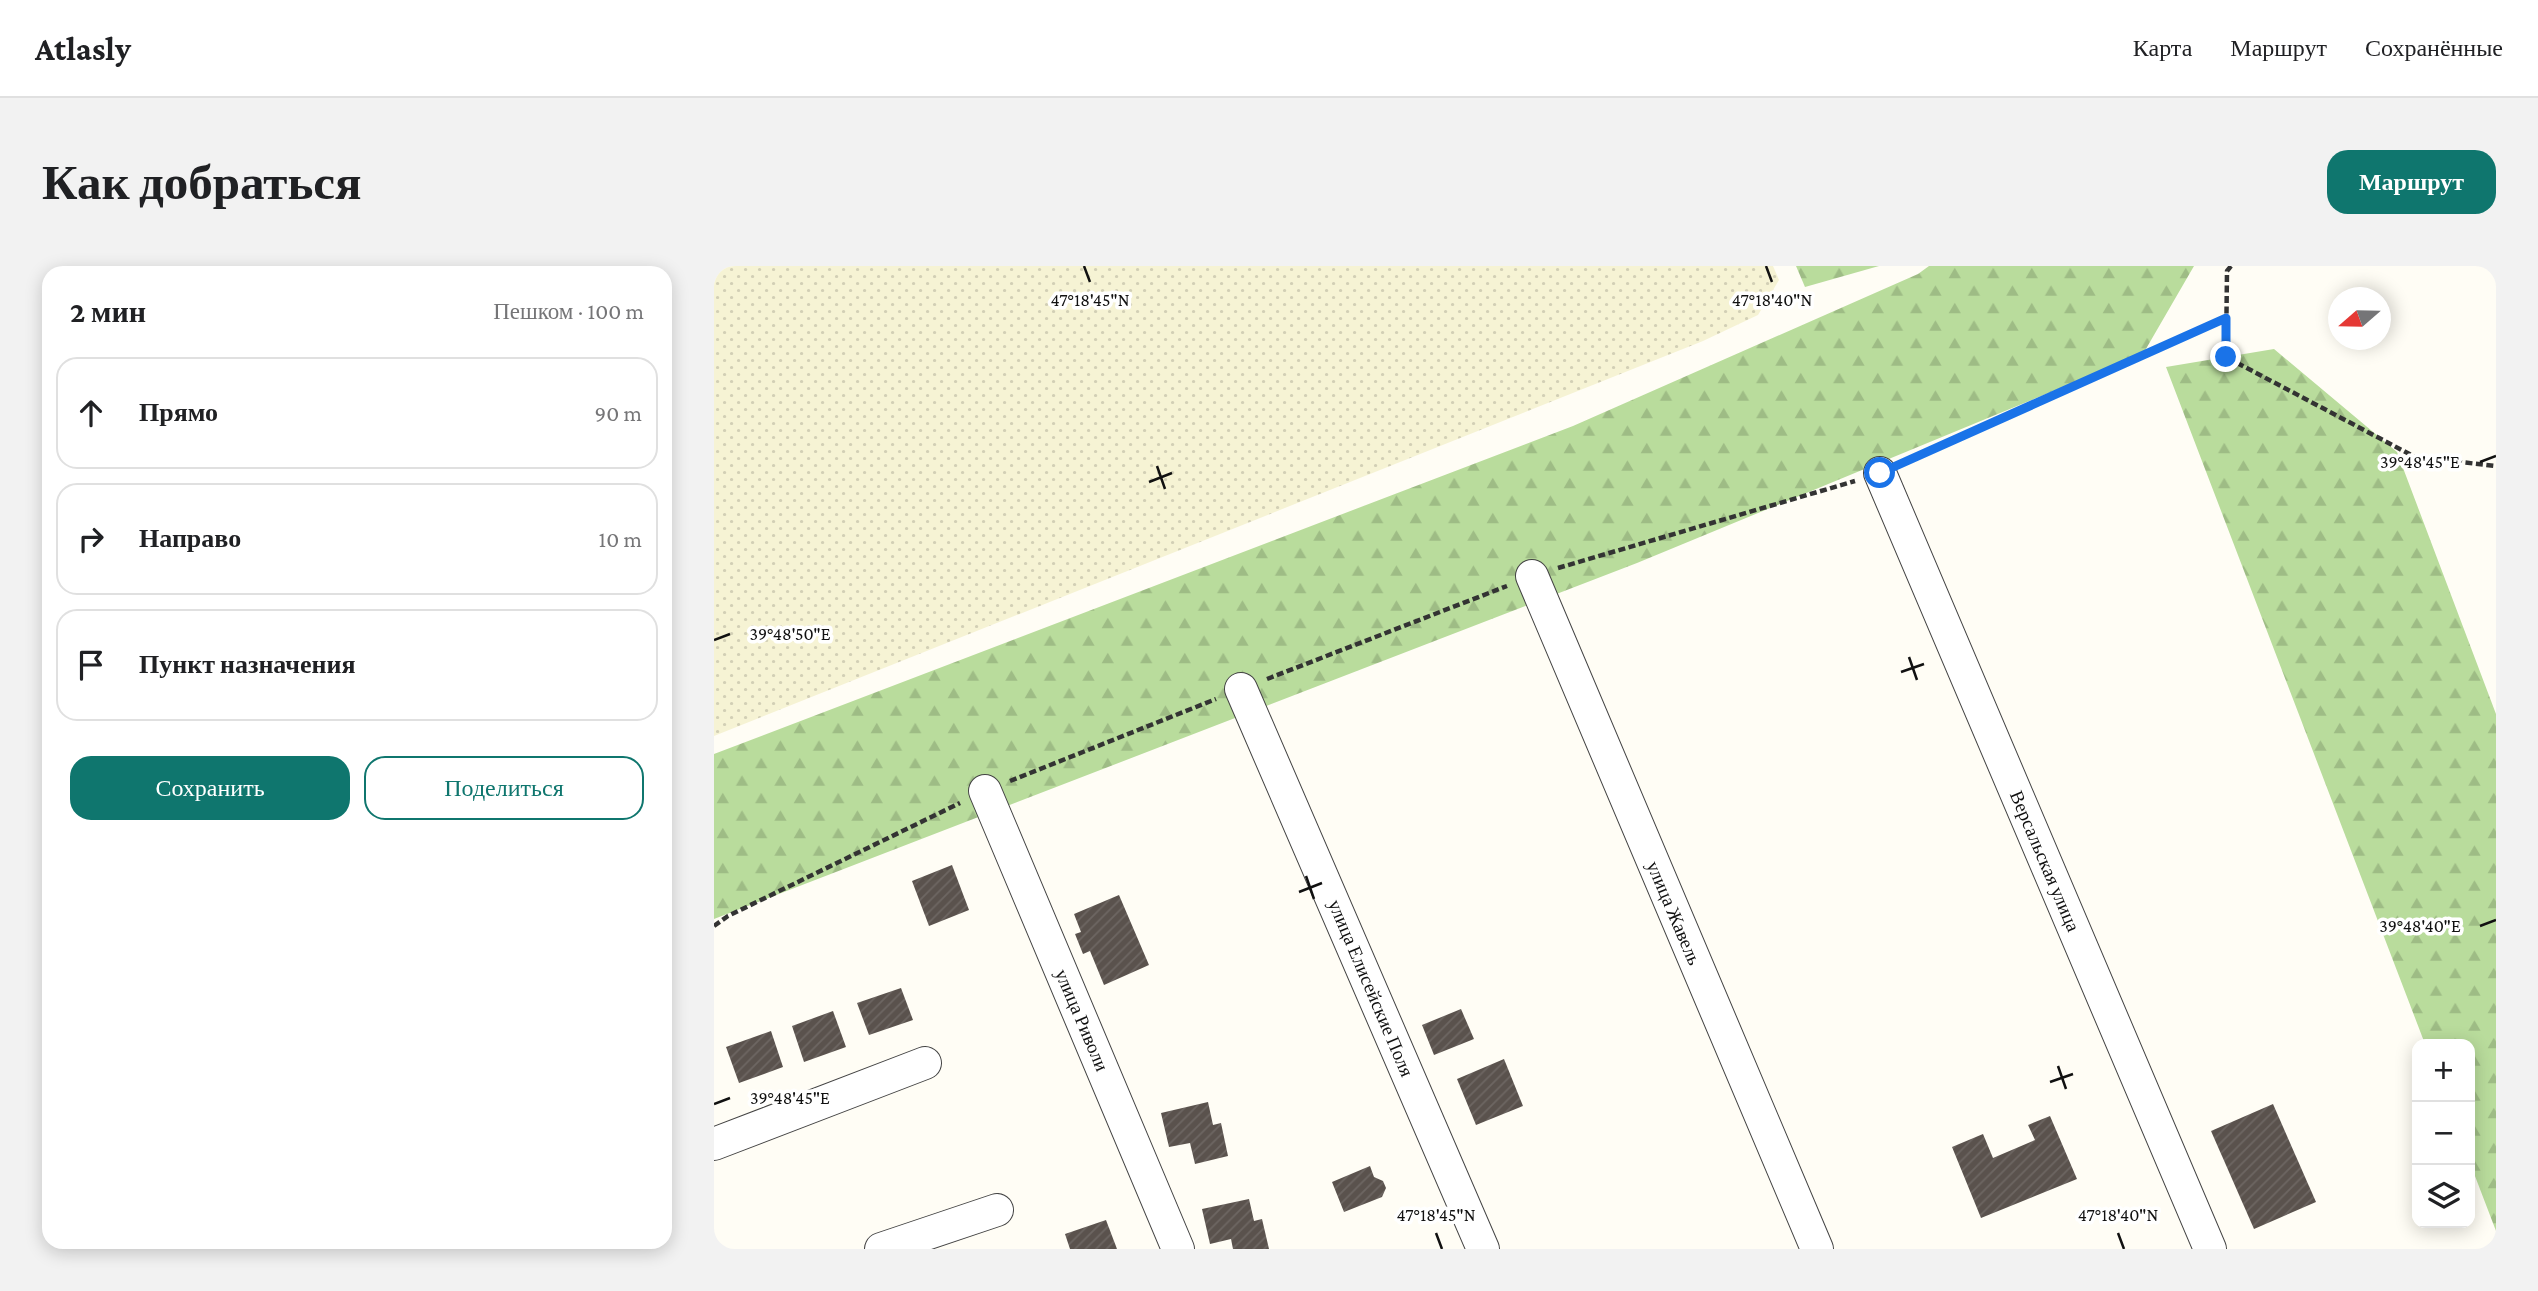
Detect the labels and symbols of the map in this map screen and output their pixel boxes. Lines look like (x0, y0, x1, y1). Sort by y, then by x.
north arrow (2328, 287, 2391, 350)
text: 47°18'45"N (1050, 290, 1130, 310)
text: 47°18'40"N (1732, 290, 1812, 310)
route end (2210, 341, 2241, 372)
text: 39°48'45"E (2380, 452, 2460, 472)
route start (1864, 457, 1895, 488)
text: 39°48'50"E (750, 624, 831, 644)
street label: Версальская улица (2006, 787, 2084, 935)
street label: улица Жавель (1643, 858, 1705, 968)
street label: улица Елисейские Поля (1324, 896, 1418, 1080)
text: 39°48'40"E (2379, 916, 2461, 936)
street label: улица Риволи (1051, 966, 1113, 1074)
text: 39°48'45"E (750, 1088, 830, 1108)
text: 47°18'45"N (1396, 1205, 1476, 1225)
text: 47°18'40"N (2078, 1205, 2158, 1225)

